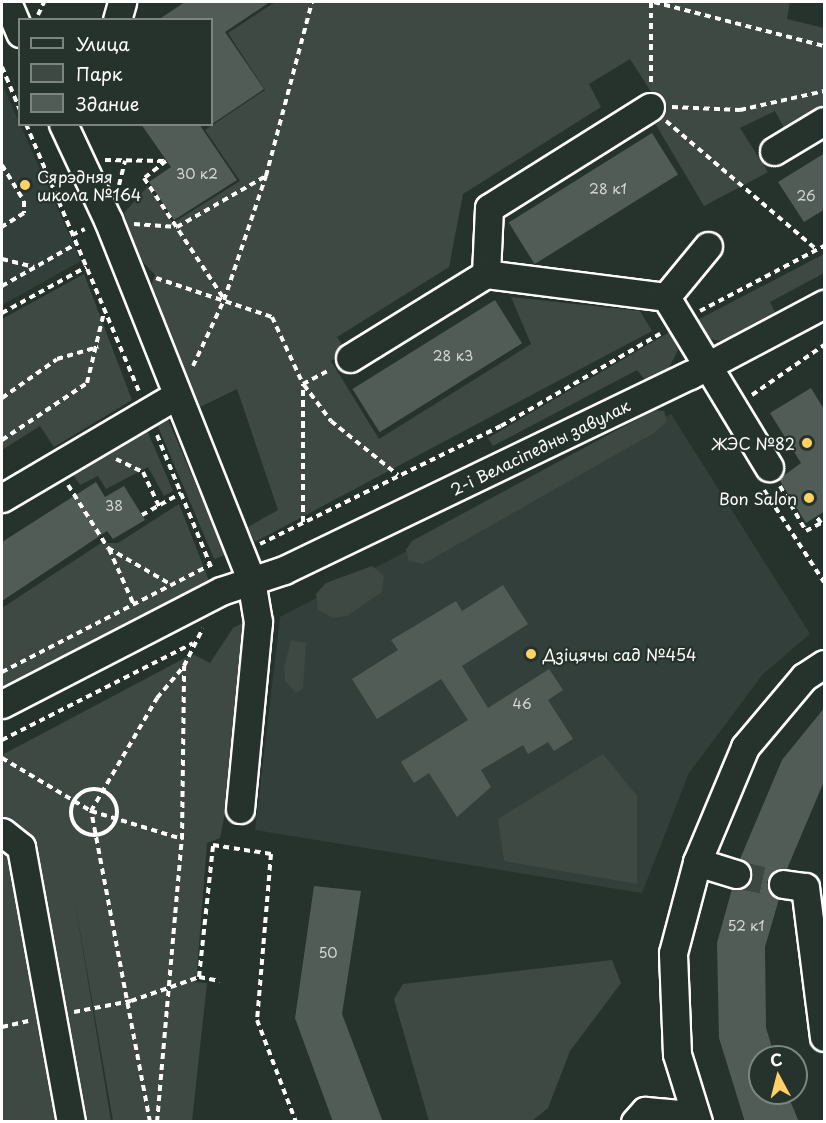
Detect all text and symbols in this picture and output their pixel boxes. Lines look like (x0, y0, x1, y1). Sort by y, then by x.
legend (18, 18, 213, 126)
text: Улица (76, 30, 130, 57)
text: Парк (76, 60, 122, 87)
text: Здание (76, 90, 139, 117)
place label: Сярэдняя школа №164 (37, 166, 142, 204)
house number: 30 к2 (176, 166, 218, 182)
marker: Сярэдняя школа №164 (18, 178, 32, 192)
house number: 28 к1 (589, 181, 627, 197)
house number: 26 (796, 188, 816, 204)
house number: 28 к3 (433, 348, 473, 364)
street label: 2-і Веласіпедны завулак (446, 395, 634, 499)
place label: ЖЭС №82 (711, 433, 795, 453)
marker: ЖЭС №82 (800, 436, 814, 450)
place label: Bon Salon (719, 488, 797, 508)
marker: Bon Salon (802, 491, 816, 505)
house number: 38 (105, 498, 123, 514)
place label: Дзіцячы сад №454 (543, 644, 697, 664)
marker: Дзіцячы сад №454 (524, 647, 538, 661)
house number: 46 (512, 696, 532, 712)
house number: 52 к1 (727, 918, 765, 934)
house number: 50 (318, 945, 338, 961)
north arrow (748, 1045, 808, 1105)
text: С (769, 1046, 783, 1072)

